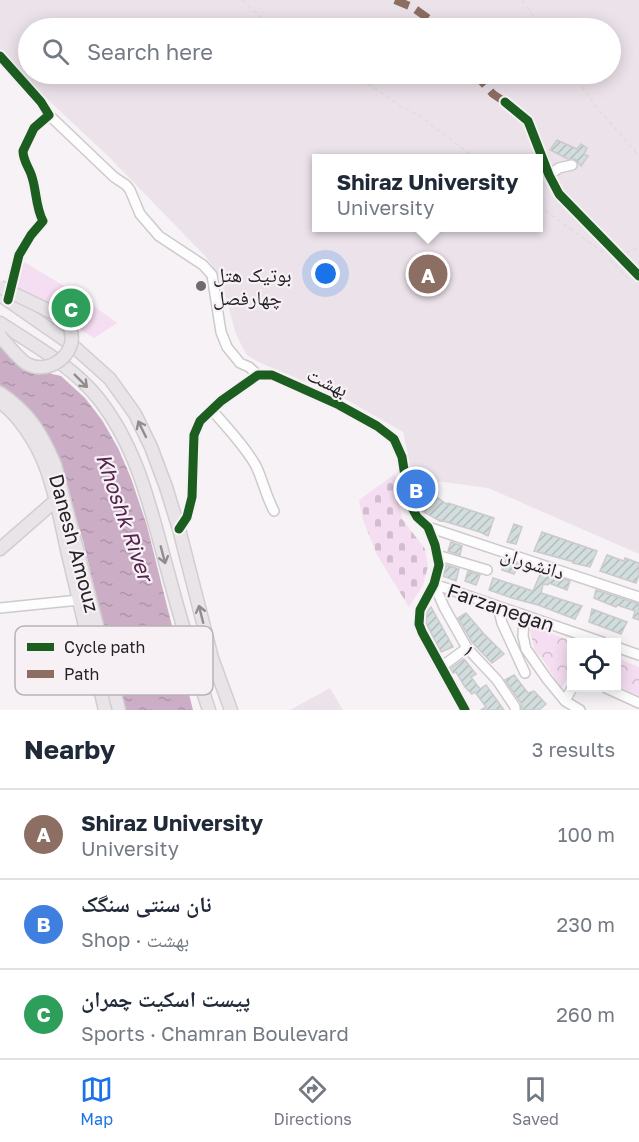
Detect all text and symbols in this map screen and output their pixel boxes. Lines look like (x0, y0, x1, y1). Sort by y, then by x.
search box (18, 18, 621, 84)
icon: search (39, 35, 72, 68)
text: Search here (87, 38, 213, 65)
popup (312, 154, 543, 232)
text: Shiraz University (336, 168, 519, 195)
text: University (336, 195, 434, 219)
pin: A (408, 252, 448, 296)
your location (311, 259, 340, 288)
place label: بوتیک هتل چهارفصل (213, 262, 292, 310)
marker: بوتیک هتل چهارفصل (194, 279, 208, 293)
pin: C (52, 286, 90, 330)
street label: بهشت (303, 361, 352, 402)
one-way arrow (74, 374, 89, 389)
one-way arrow (136, 420, 147, 438)
water label: Khoshk River (91, 450, 160, 587)
pin: B (396, 466, 436, 512)
street label: Danesh Amouz (45, 471, 105, 615)
street label: دانشوران (498, 540, 568, 584)
one-way arrow (158, 545, 170, 564)
street label: Farzanegan (444, 577, 558, 637)
one-way arrow (195, 605, 206, 624)
legend (15, 626, 213, 695)
text: Cycle path (64, 637, 145, 657)
map controls (567, 638, 621, 692)
button: locate (567, 638, 621, 692)
street label: ۱ (458, 639, 482, 661)
text: Path (64, 664, 99, 684)
text: Nearby (24, 734, 115, 765)
text: 3 results (532, 737, 615, 761)
text: Shiraz University (81, 809, 263, 836)
text: A (36, 822, 51, 846)
text: 100 m (558, 822, 615, 846)
text: University (81, 836, 179, 860)
text: نان سنتی سنگک (81, 890, 212, 917)
text: B (36, 912, 51, 936)
text: 230 m (557, 912, 615, 936)
text: Shop · بهشت (81, 927, 189, 951)
text: پیست اسکیت چمران (81, 985, 250, 1012)
text: C (36, 1002, 51, 1026)
text: 260 m (556, 1002, 615, 1026)
text: Sports · Chamran Boulevard (81, 1021, 349, 1045)
tab: Map (80, 1073, 113, 1129)
tab: Directions (274, 1073, 352, 1129)
tab: Saved (512, 1073, 559, 1129)

